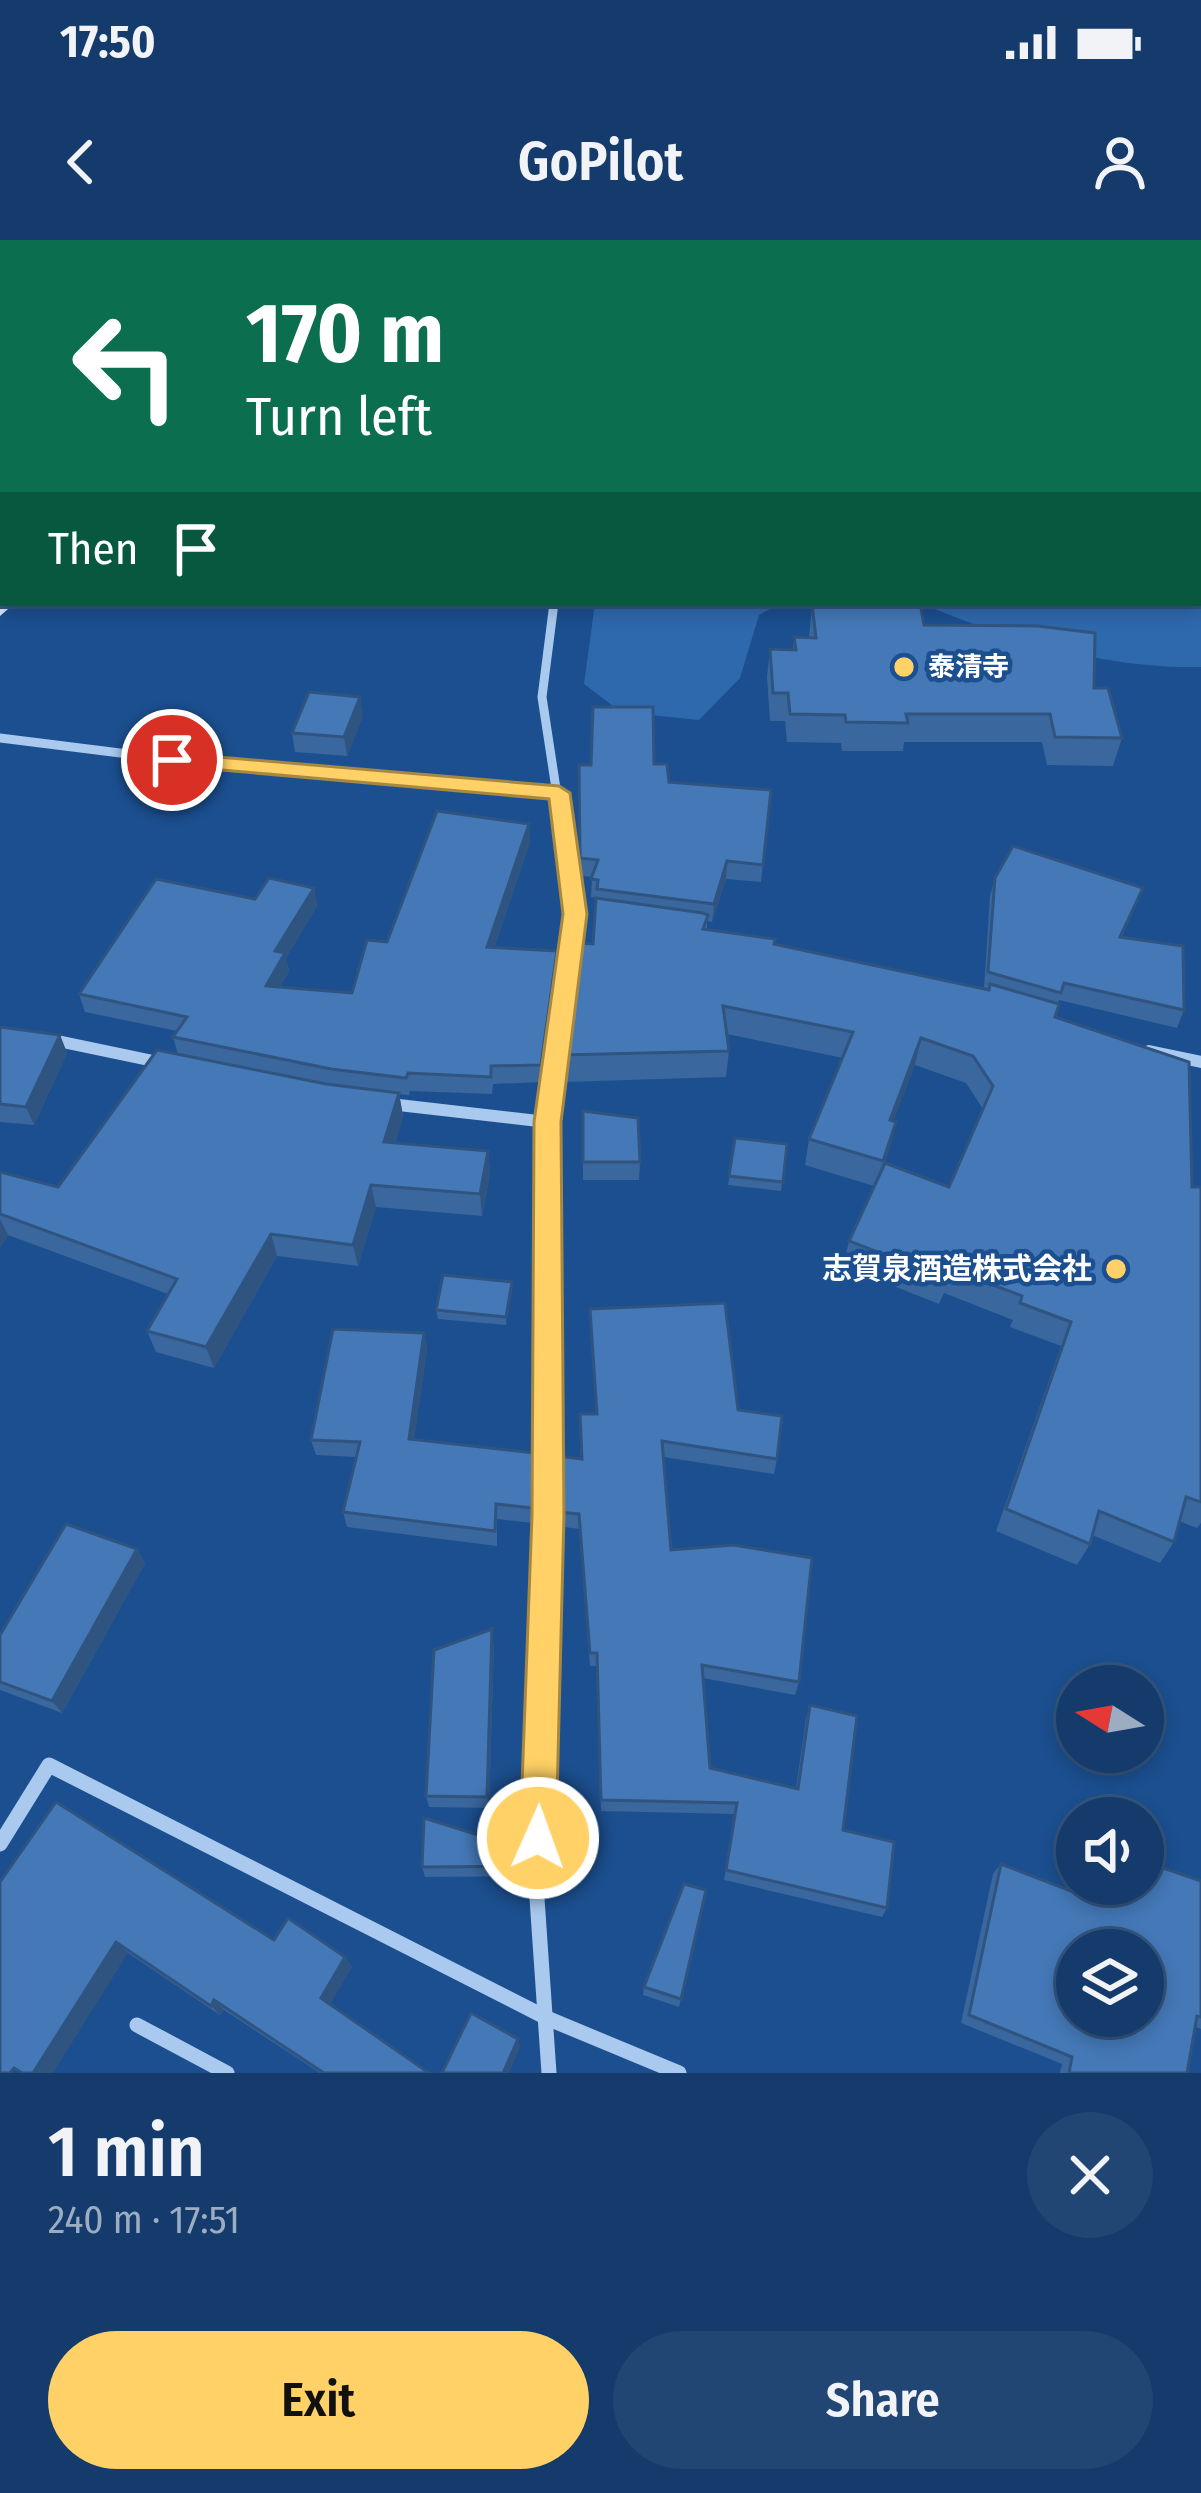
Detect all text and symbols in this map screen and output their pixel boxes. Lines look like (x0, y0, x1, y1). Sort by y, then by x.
text: 17:50 (60, 15, 156, 69)
icon: back (48, 129, 114, 195)
icon: person (1087, 129, 1153, 195)
text: GoPilot (518, 130, 683, 194)
text: 170 m (246, 283, 444, 384)
icon: left (48, 288, 204, 444)
text: Turn left (246, 385, 432, 449)
icon: arrive (163, 516, 229, 582)
text: Then (48, 522, 139, 576)
place label: 泰清寺 (928, 651, 1009, 683)
marker: 泰清寺 (891, 654, 917, 680)
pin (121, 709, 223, 811)
icon: arrive (139, 727, 205, 793)
place label: 志賀泉酒造株式会社 (822, 1251, 1092, 1287)
marker: 志賀泉酒造株式会社 (1103, 1256, 1129, 1282)
north arrow (1056, 1665, 1164, 1773)
map controls (1056, 1665, 1164, 2037)
position arrow (475, 1775, 601, 1901)
button: sound (1056, 1797, 1164, 1905)
button: layers (1056, 1929, 1164, 2037)
text: 1 min (48, 2109, 205, 2195)
button: close (1027, 2112, 1153, 2238)
text: 240 m · 17:51 (48, 2197, 240, 2243)
button: Exit (48, 2331, 589, 2469)
button: Share (613, 2331, 1153, 2469)

